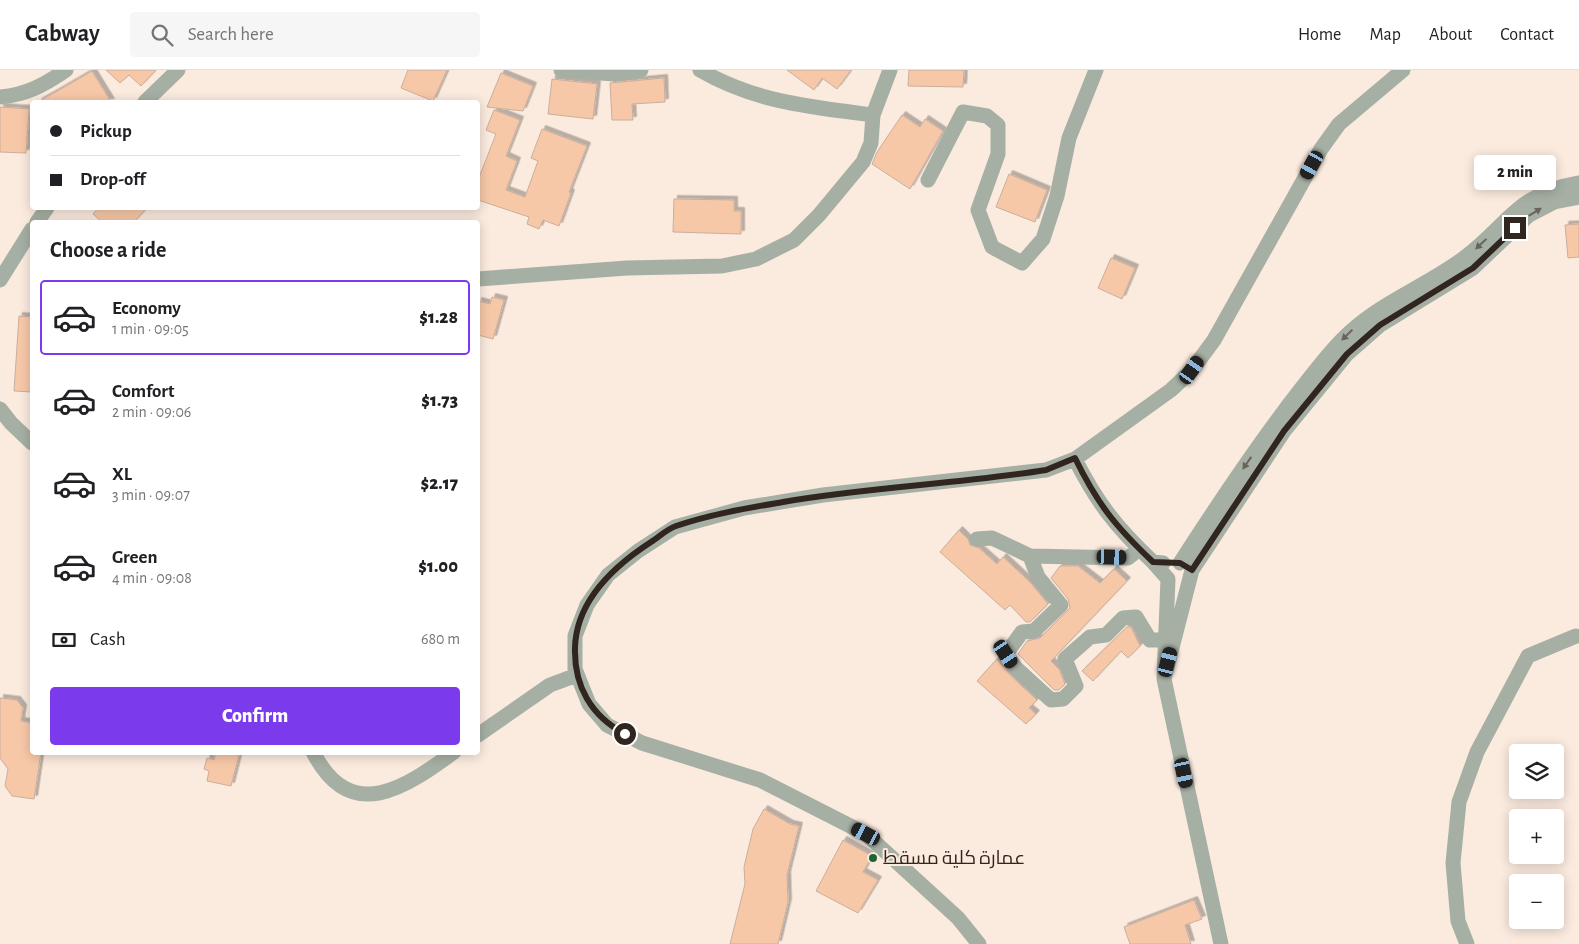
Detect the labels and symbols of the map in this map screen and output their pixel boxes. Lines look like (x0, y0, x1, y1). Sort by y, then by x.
car (1298, 148, 1325, 182)
callout: 2 min (1474, 156, 1556, 190)
one-way arrow (1528, 207, 1542, 216)
route end (1504, 217, 1526, 239)
one-way arrow (1474, 238, 1487, 249)
one-way arrow (1341, 329, 1353, 341)
car (1177, 353, 1206, 387)
one-way arrow (1242, 456, 1252, 470)
car (1096, 549, 1127, 565)
car (991, 637, 1020, 671)
car (1157, 646, 1178, 678)
route start (614, 723, 636, 745)
car (1173, 757, 1194, 789)
car (849, 821, 882, 847)
place label: عمارة كلية مسقط (883, 849, 1025, 869)
marker: عمارة كلية مسقط (867, 852, 879, 864)

